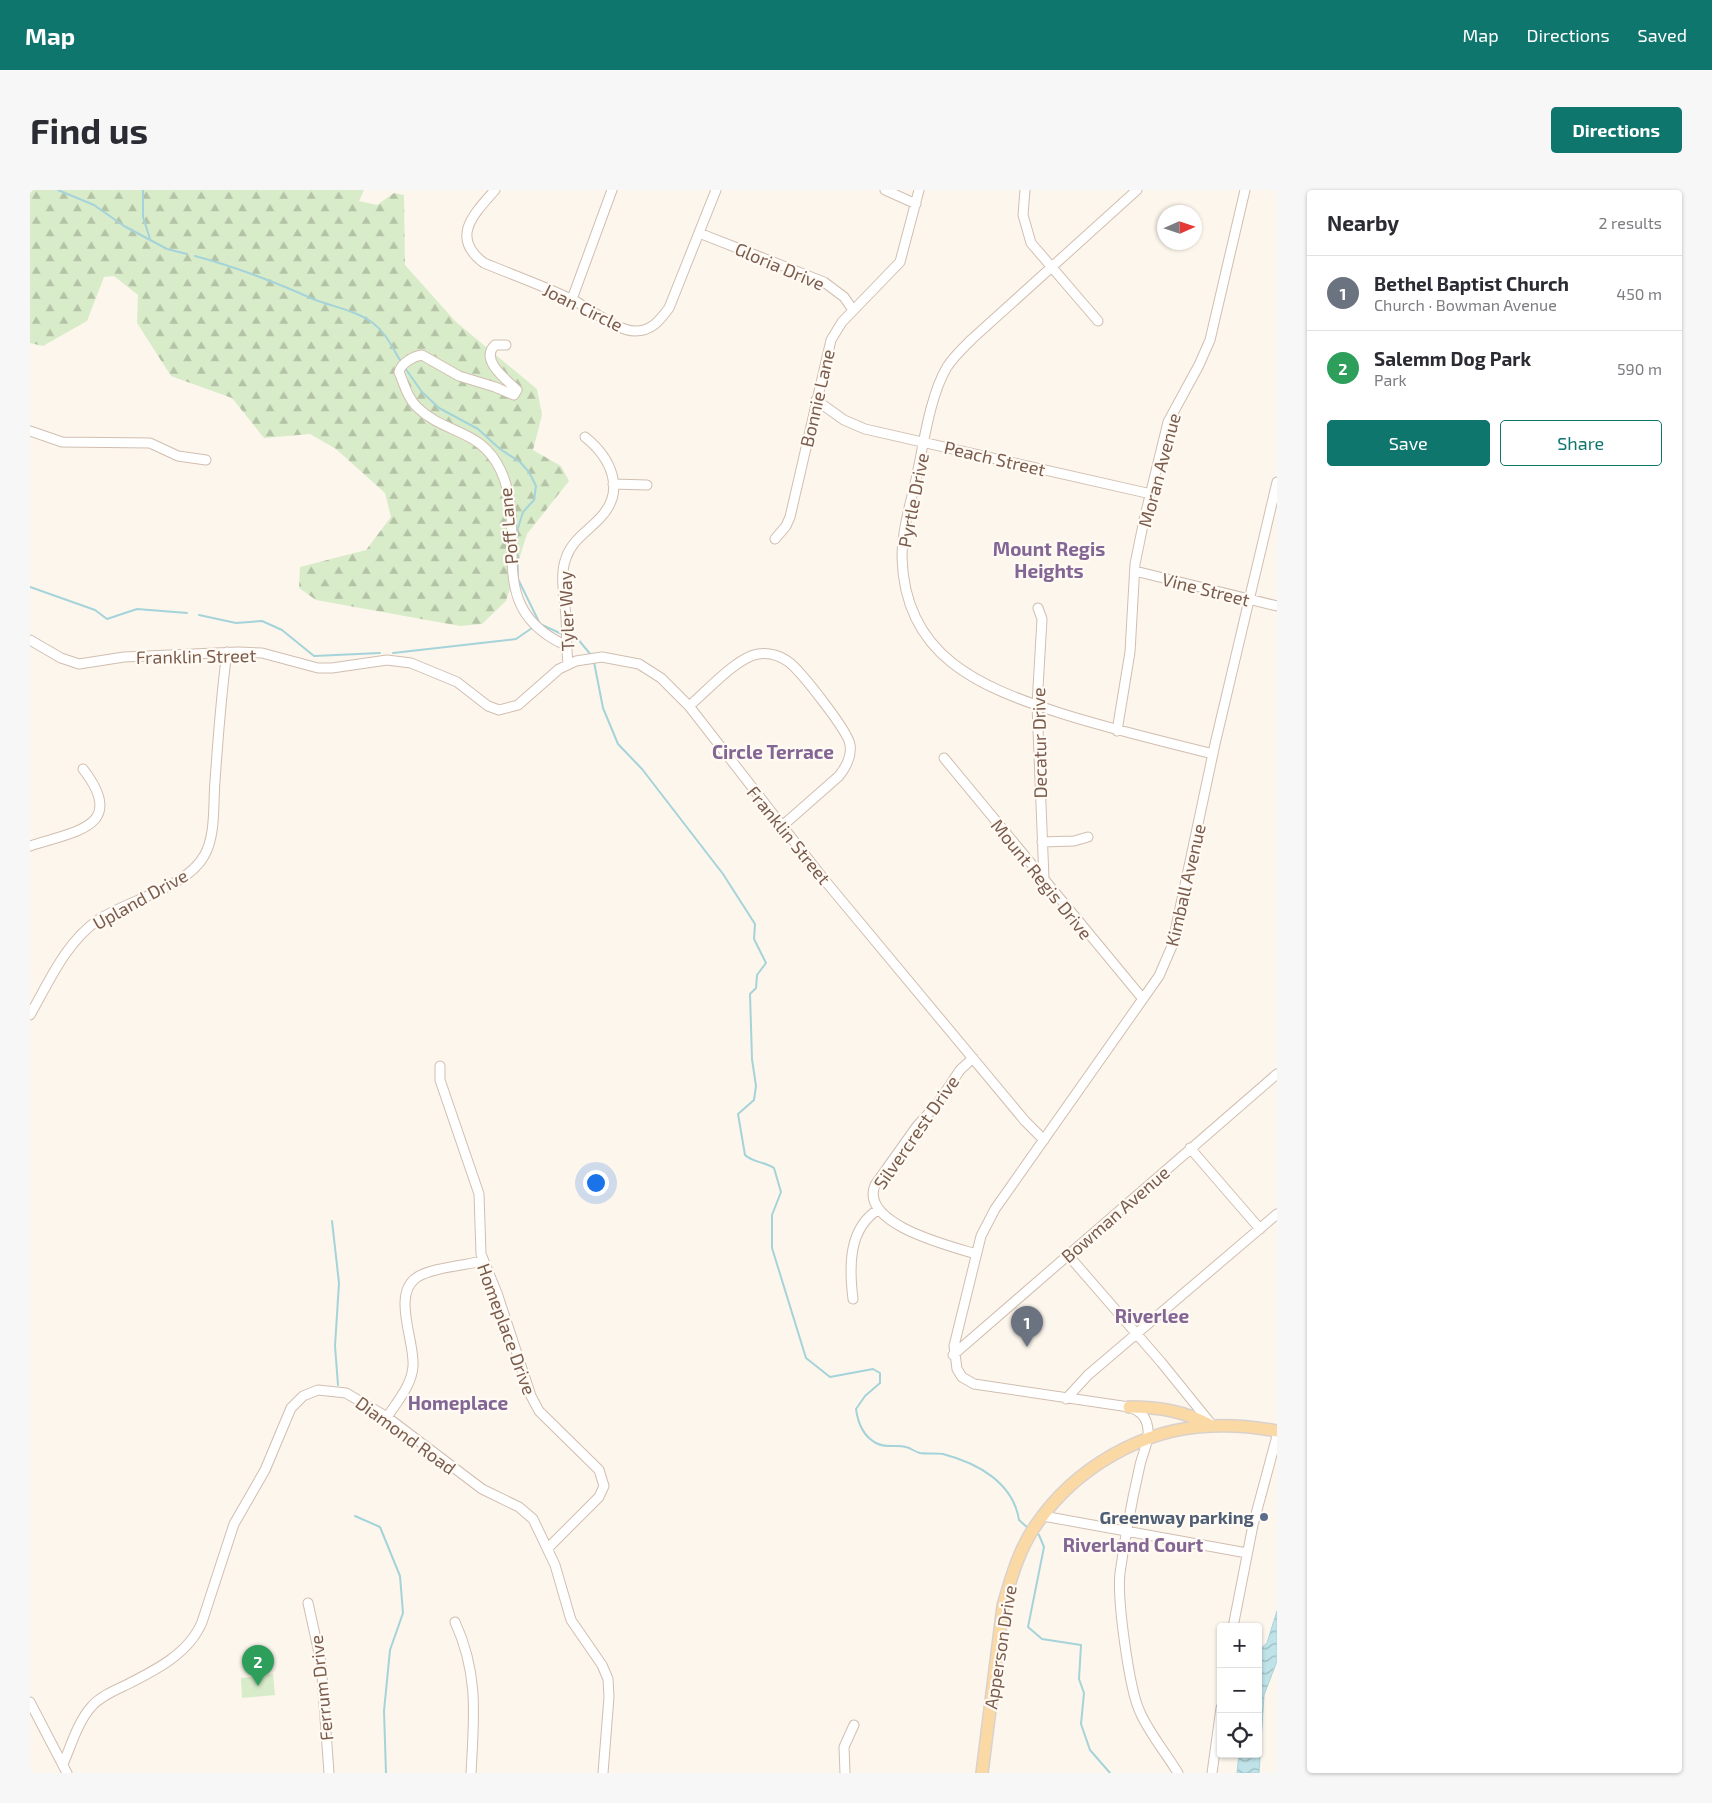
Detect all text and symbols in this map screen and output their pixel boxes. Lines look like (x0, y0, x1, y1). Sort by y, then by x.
text: Map (25, 21, 75, 50)
text: Map (1462, 24, 1499, 46)
text: Directions (1527, 24, 1610, 46)
text: Saved (1638, 24, 1687, 46)
button: Directions (1551, 107, 1682, 153)
text: Find us (30, 109, 148, 151)
north arrow (1157, 205, 1202, 250)
text: Nearby (1327, 210, 1399, 235)
text: 2 results (1599, 213, 1662, 232)
street label: Gloria Drive (732, 237, 828, 295)
text: Bethel Baptist Church (1374, 272, 1569, 295)
street label: Joan Circle (539, 278, 627, 336)
text: 1 (1340, 284, 1346, 303)
text: 450 m (1616, 284, 1662, 303)
text: Church · Bowman Avenue (1374, 295, 1557, 314)
street label: Bonnie Lane (795, 347, 839, 449)
text: Salemm Dog Park (1374, 347, 1531, 370)
text: 2 (1338, 359, 1348, 378)
text: 590 m (1617, 359, 1662, 378)
text: Park (1374, 370, 1407, 389)
street label: Moran Avenue (1133, 410, 1185, 530)
button: Save (1327, 420, 1490, 466)
button: Share (1500, 420, 1662, 466)
street label: Peach Street (942, 436, 1048, 480)
street label: Pyrtle Drive (893, 451, 933, 549)
street label: Poff Lane (494, 487, 522, 565)
district label: Mount Regis Heights (993, 537, 1105, 582)
street label: Vine Street (1160, 567, 1252, 611)
street label: Tyler Way (554, 570, 578, 652)
street label: Franklin Street (136, 644, 257, 668)
street label: Decatur Drive (1027, 687, 1051, 799)
district label: Circle Terrace (712, 740, 834, 763)
street label: Franklin Street (743, 781, 836, 889)
street label: Mount Regis Drive (987, 814, 1097, 944)
street label: Kimball Avenue (1160, 822, 1210, 948)
street label: Upland Drive (89, 864, 191, 934)
street label: Silvercrest Drive (869, 1071, 963, 1193)
street label: Bowman Avenue (1056, 1161, 1174, 1267)
your location (583, 1170, 609, 1196)
street label: Homeplace Drive (473, 1260, 541, 1398)
district label: Riverlee (1115, 1304, 1190, 1327)
pin: 1 (1011, 1306, 1043, 1347)
street label: Diamond Road (352, 1391, 460, 1479)
district label: Homeplace (408, 1391, 509, 1414)
place label: Greenway parking (1100, 1506, 1255, 1528)
marker: Greenway parking (1258, 1511, 1270, 1523)
district label: Riverland Court (1063, 1533, 1203, 1556)
street label: Apperson Drive (979, 1583, 1021, 1711)
map controls (1217, 1623, 1262, 1758)
button: + (1217, 1623, 1262, 1668)
street label: Ferrum Drive (305, 1634, 337, 1742)
pin: 2 (242, 1645, 274, 1686)
button: − (1217, 1668, 1262, 1713)
button: locate (1217, 1713, 1262, 1758)

